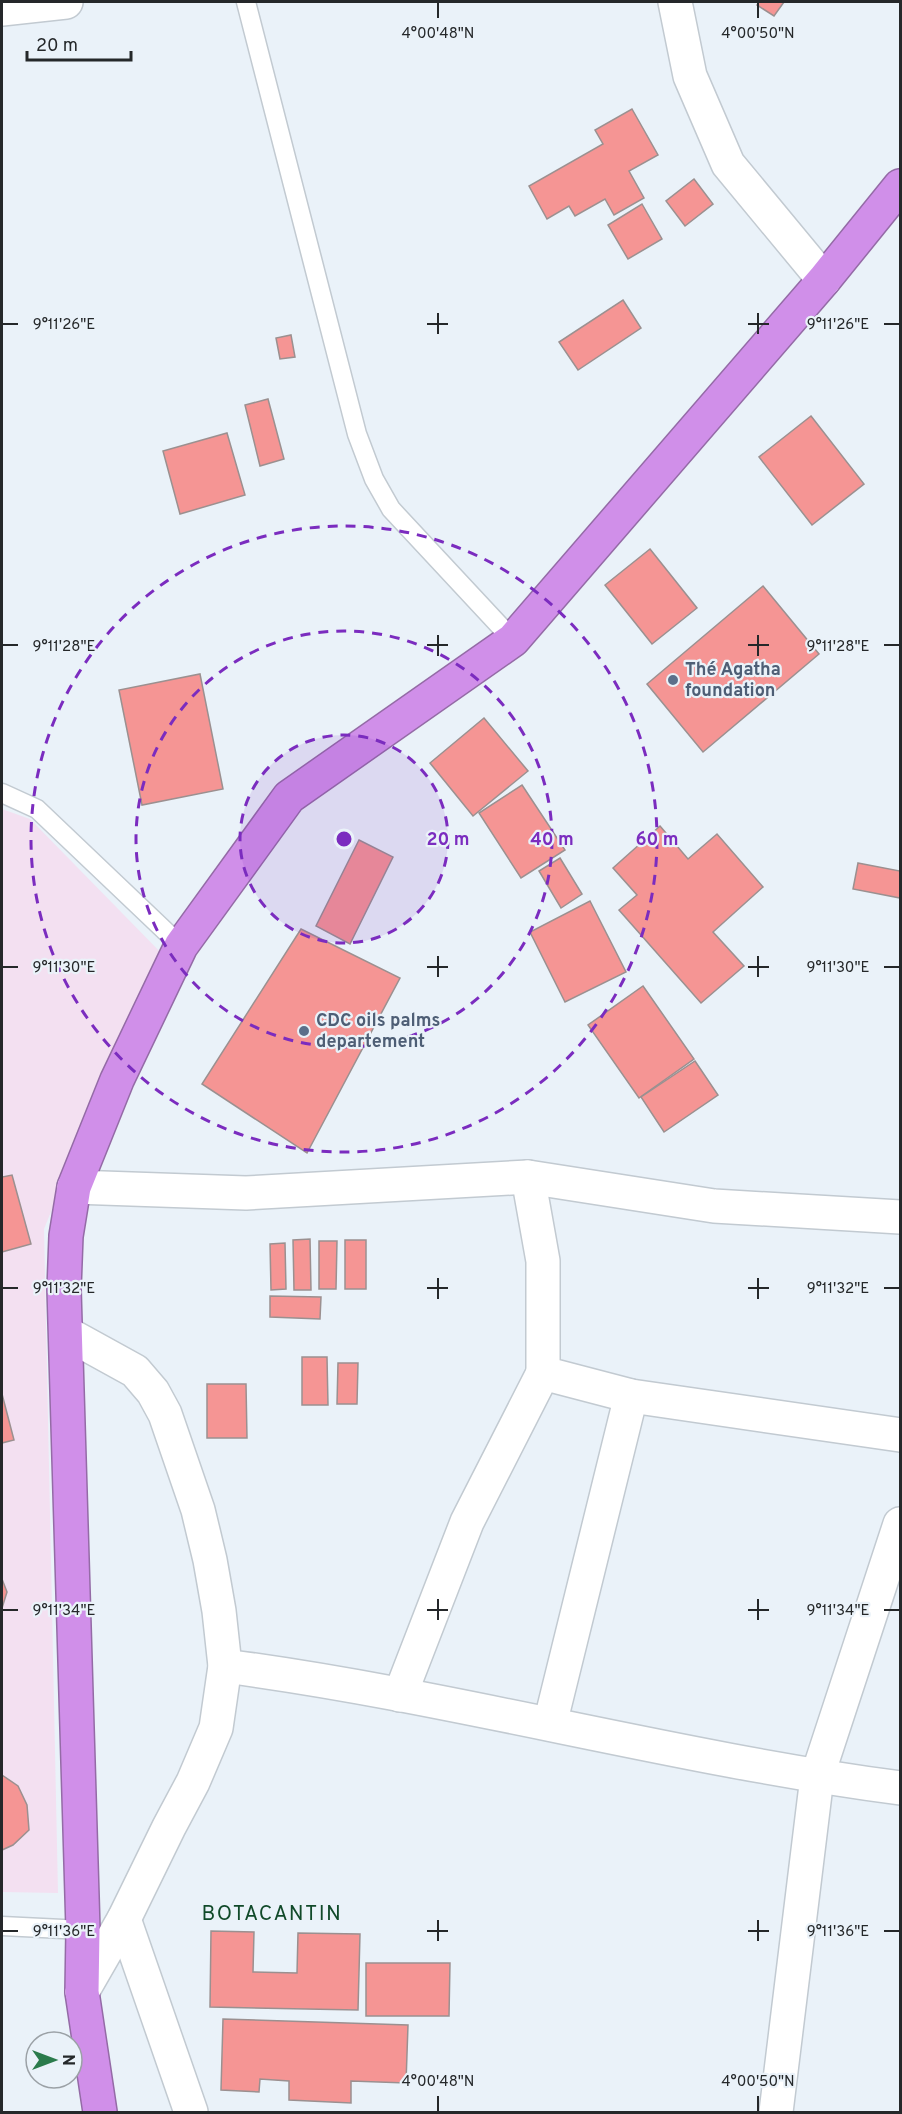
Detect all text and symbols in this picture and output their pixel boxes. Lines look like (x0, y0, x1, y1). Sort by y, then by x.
scale bar (27, 24, 130, 62)
text: 4°00'48"N (402, 25, 474, 44)
text: 4°00'50"N (721, 25, 795, 44)
text: 20 m (36, 35, 78, 58)
text: 9°11'26"E (33, 316, 95, 335)
text: 9°11'26"E (807, 316, 869, 335)
text: 9°11'28"E (33, 638, 95, 657)
text: 9°11'28"E (807, 638, 869, 657)
place label: Thé Agatha foundation (685, 659, 781, 703)
marker: Thé Agatha foundation (666, 673, 680, 687)
centre of rings (334, 829, 354, 849)
text: 20 m (426, 829, 470, 852)
text: 40 m (530, 829, 574, 852)
text: 60 m (635, 829, 679, 852)
text: 9°11'30"E (32, 959, 96, 978)
text: 9°11'30"E (806, 959, 870, 978)
place label: CDC oils palms departement (316, 1010, 440, 1054)
marker: CDC oils palms departement (297, 1024, 311, 1038)
text: 9°11'32"E (33, 1280, 95, 1299)
text: 9°11'32"E (807, 1280, 869, 1299)
text: 9°11'34"E (33, 1602, 95, 1621)
text: 9°11'34"E (807, 1602, 869, 1621)
district label: BOTACANTIN (202, 1901, 342, 1928)
text: 9°11'36"E (33, 1923, 95, 1942)
text: 9°11'36"E (807, 1923, 869, 1942)
north arrow (24, 2030, 84, 2090)
text: N (57, 2054, 77, 2066)
text: 4°00'48"N (402, 2073, 474, 2092)
text: 4°00'50"N (721, 2073, 795, 2092)

